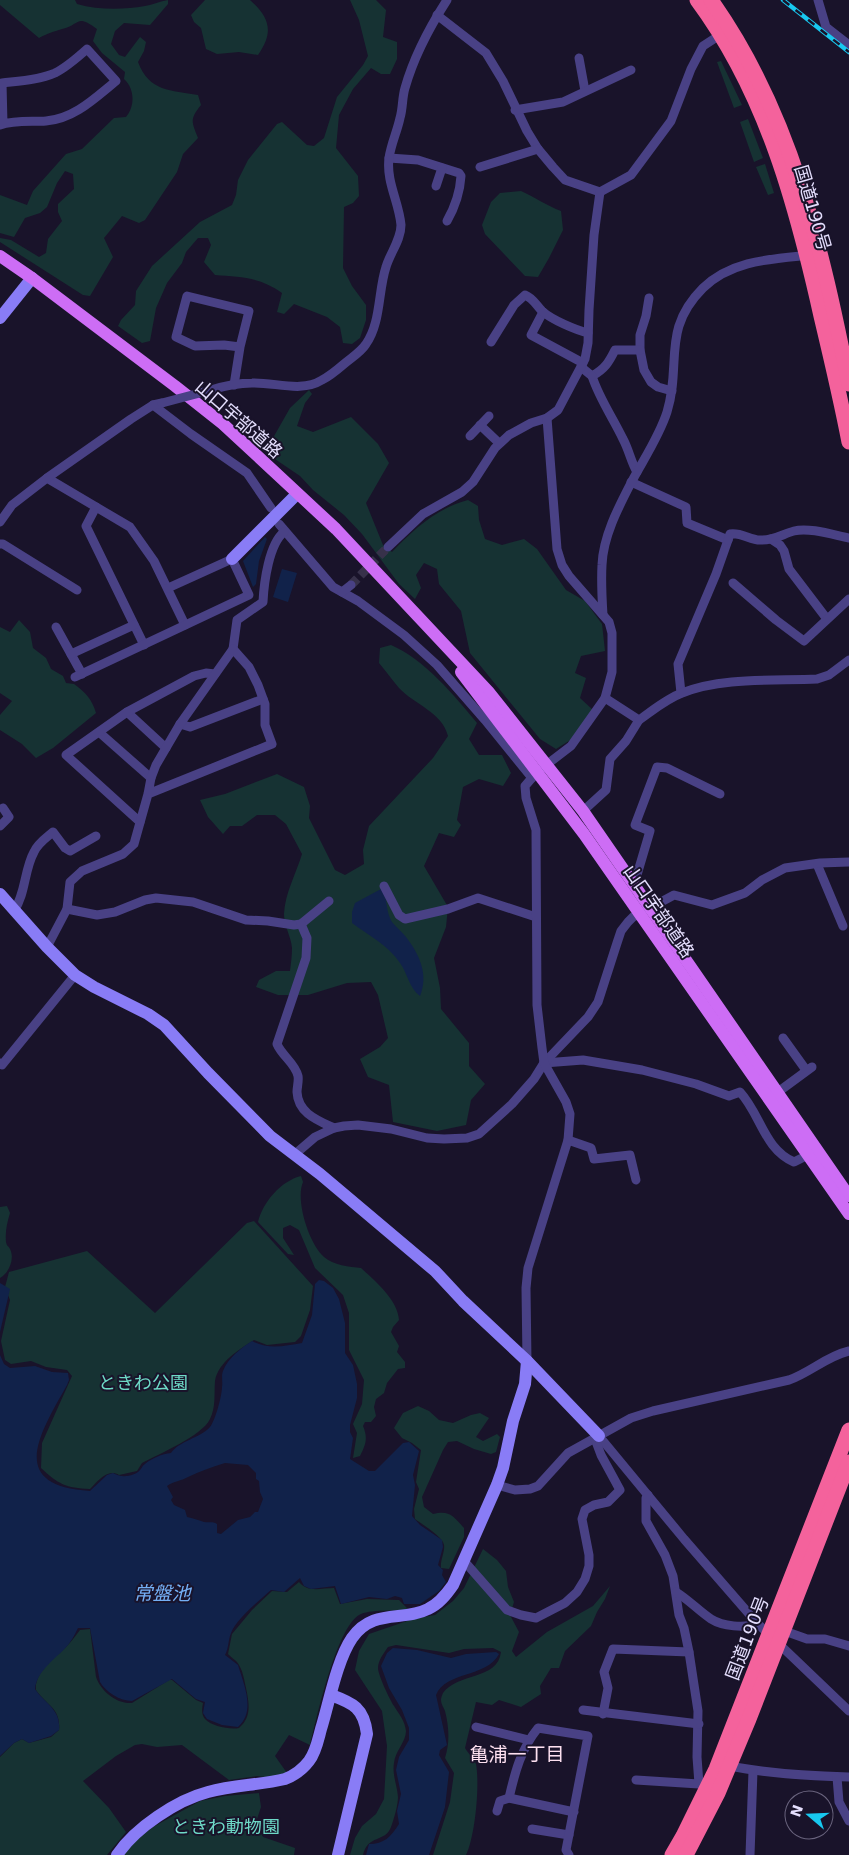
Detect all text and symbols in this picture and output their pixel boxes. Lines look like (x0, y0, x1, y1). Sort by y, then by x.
street label: 国道190号 (791, 163, 835, 253)
street label: 山口宇部道路 (191, 376, 287, 462)
street label: 山口宇部道路 (619, 861, 699, 961)
park label: ときわ公園 (98, 1372, 188, 1393)
water label: 常盤池 (133, 1582, 192, 1604)
street label: 国道190号 (721, 1593, 773, 1683)
district label: 亀浦一丁目 (469, 1743, 565, 1765)
north arrow (784, 1790, 834, 1840)
text: N (787, 1803, 806, 1819)
park label: ときわ動物園 (172, 1816, 280, 1837)

